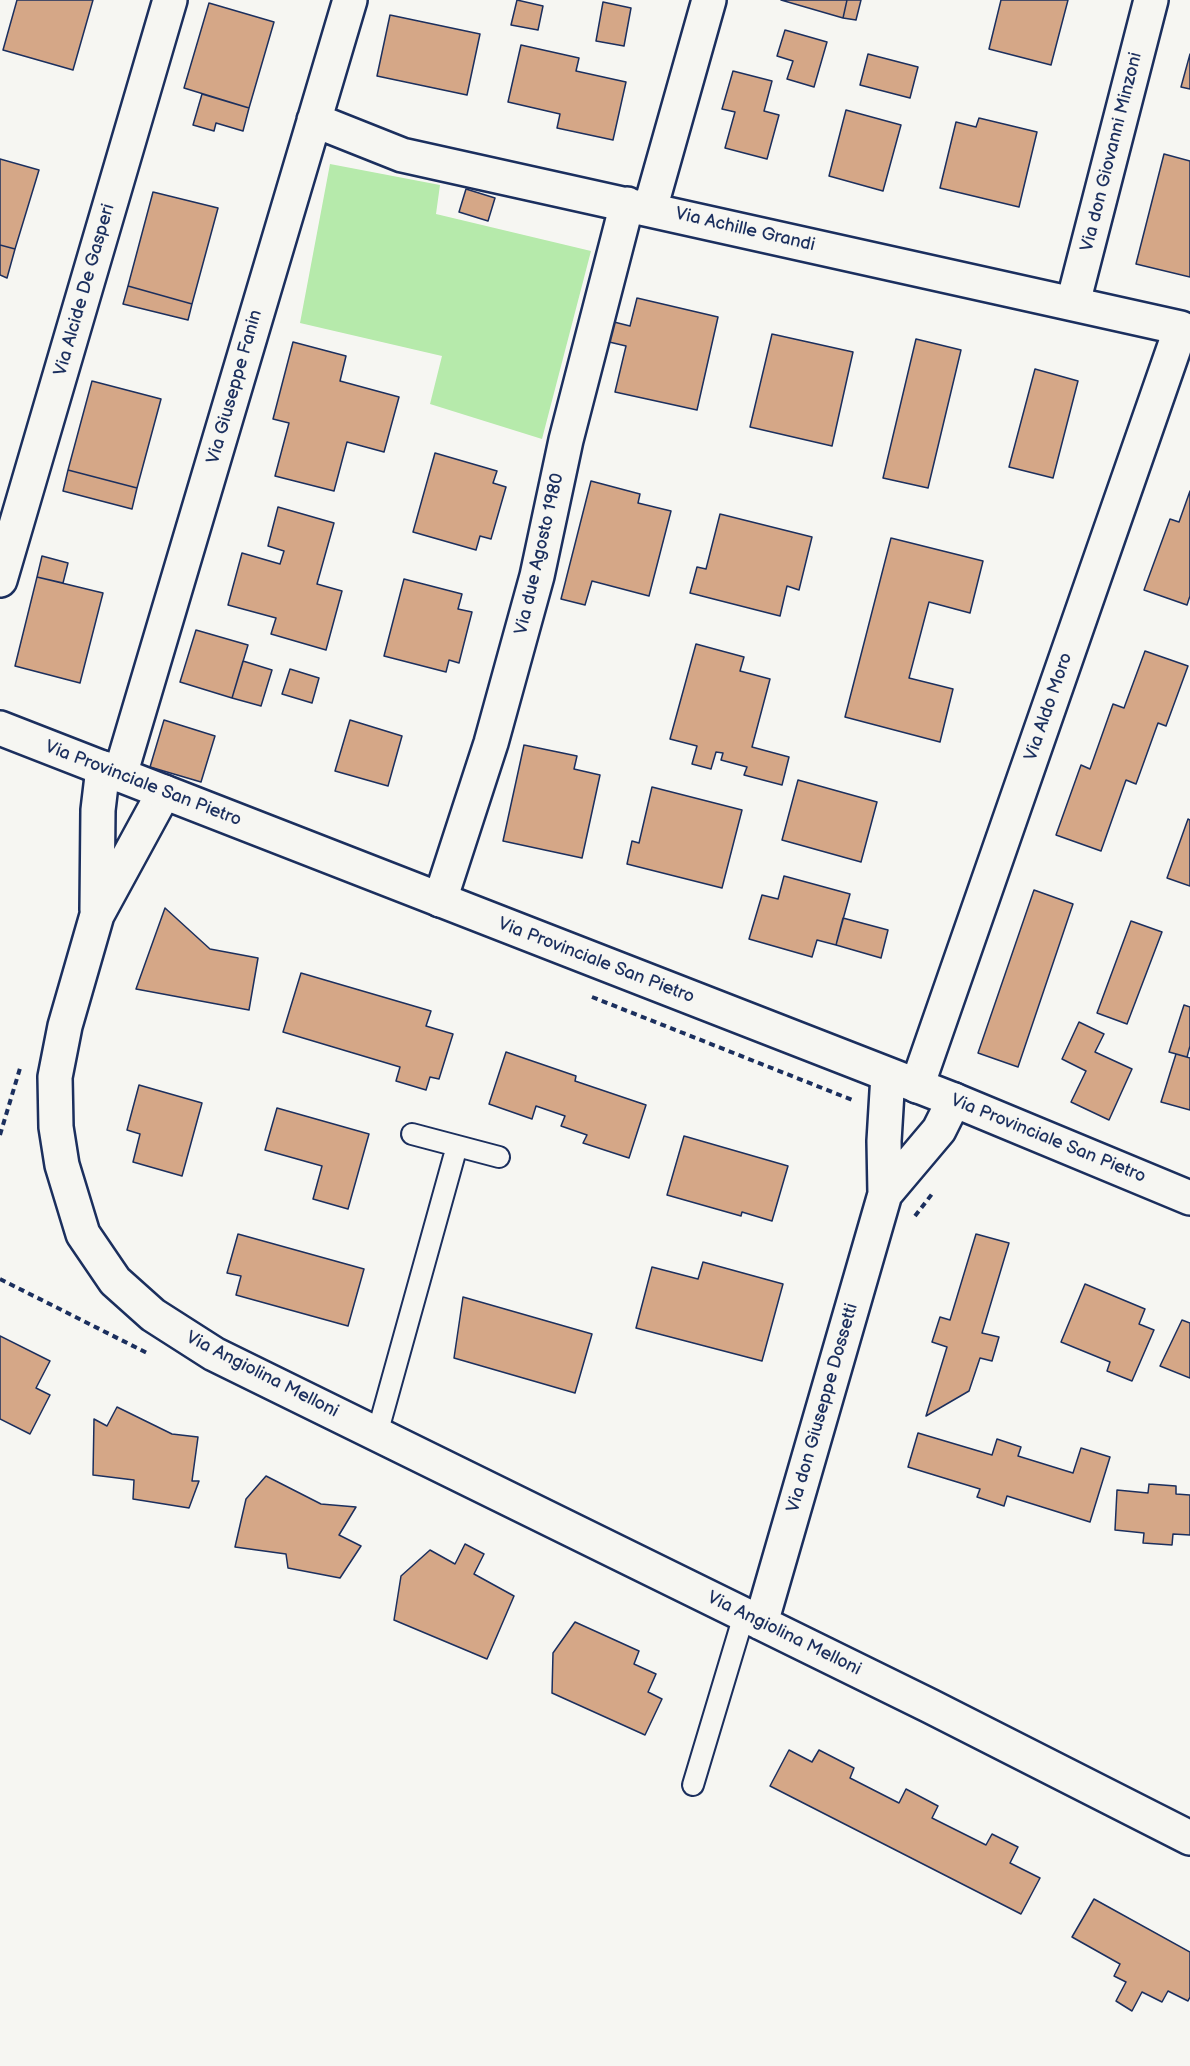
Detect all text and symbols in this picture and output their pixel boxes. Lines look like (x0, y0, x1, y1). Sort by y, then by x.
street label: Via don Giovanni Minzoni (1077, 50, 1147, 254)
street label: Via Alcide De Gasperi (50, 202, 120, 378)
street label: Via Achille Grandi (673, 203, 817, 257)
street label: Via Giuseppe Fanin (203, 308, 267, 466)
street label: Via due Agosto 1980 (511, 471, 569, 637)
street label: Via Aldo Moro (1020, 650, 1078, 764)
street label: Via Provinciale San Pietro (42, 737, 244, 831)
street label: Via Provinciale San Pietro (495, 914, 697, 1008)
street label: Via Provinciale San Pietro (947, 1090, 1149, 1188)
street label: Via don Giuseppe Dossetti (783, 1301, 863, 1515)
street label: Via Angiolina Melloni (182, 1327, 342, 1423)
street label: Via Angiolina Melloni (704, 1587, 864, 1681)

